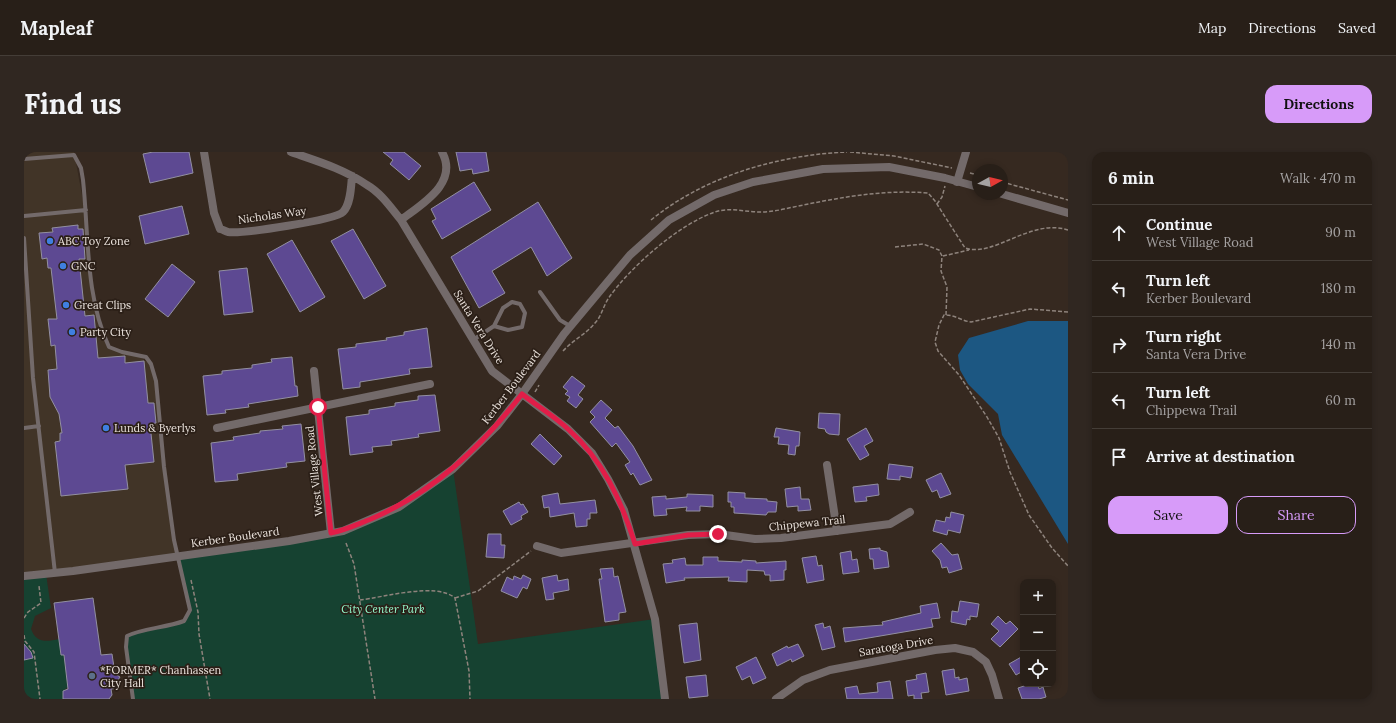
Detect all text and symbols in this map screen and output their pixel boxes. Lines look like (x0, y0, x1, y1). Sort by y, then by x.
text: Mapleaf (20, 16, 93, 40)
text: Map (1198, 19, 1226, 37)
text: Directions (1248, 19, 1316, 37)
text: Saved (1338, 19, 1376, 37)
button: Directions (1265, 85, 1372, 123)
text: Find us (24, 86, 122, 122)
north arrow (972, 164, 1008, 200)
text: 6 min (1108, 167, 1154, 189)
text: Walk · 470 m (1280, 170, 1356, 187)
street label: Nicholas Way (237, 203, 307, 227)
text: Continue (1146, 215, 1212, 234)
icon: ahead (1108, 222, 1130, 244)
text: 90 m (1325, 224, 1356, 241)
place label: ABC Toy Zone (57, 234, 130, 248)
text: West Village Road (1146, 234, 1253, 251)
marker: ABC Toy Zone (45, 236, 55, 246)
place label: GNC (71, 259, 96, 273)
marker: GNC (58, 261, 68, 271)
text: Turn left (1146, 271, 1210, 290)
icon: left (1108, 278, 1130, 300)
text: 180 m (1321, 280, 1356, 297)
street label: Santa Vera Drive (451, 287, 507, 367)
text: Kerber Boulevard (1146, 290, 1251, 307)
place label: Great Clips (74, 298, 131, 312)
marker: Great Clips (61, 300, 71, 310)
place label: Party City (80, 325, 131, 339)
marker: Party City (67, 327, 77, 337)
text: Turn right (1146, 327, 1222, 346)
icon: right (1108, 334, 1130, 356)
text: 140 m (1321, 336, 1356, 353)
text: Santa Vera Drive (1146, 346, 1246, 363)
street label: Kerber Boulevard (479, 347, 544, 427)
text: Turn left (1146, 383, 1210, 402)
icon: left (1108, 390, 1130, 412)
text: 60 m (1325, 392, 1356, 409)
route start (309, 398, 327, 416)
text: Chippewa Trail (1146, 402, 1237, 419)
place label: Lunds & Byerlys (114, 421, 196, 435)
marker: Lunds & Byerlys (101, 423, 111, 433)
street label: West Village Road (302, 425, 326, 517)
icon: arrive (1108, 446, 1130, 468)
text: Arrive at destination (1146, 447, 1295, 466)
button: Save (1108, 496, 1228, 534)
button: Share (1236, 496, 1356, 534)
street label: Chippewa Trail (768, 512, 846, 534)
street label: Kerber Boulevard (190, 524, 281, 550)
route end (709, 525, 727, 543)
map controls (1020, 579, 1056, 687)
button: + (1020, 579, 1056, 615)
park label: City Center Park (341, 602, 425, 616)
button: − (1020, 615, 1056, 651)
street label: Saratoga Drive (858, 633, 934, 659)
button: locate (1020, 651, 1056, 687)
place label: *FORMER* Chanhassen City Hall (100, 663, 222, 690)
marker: *FORMER* Chanhassen City Hall (87, 671, 97, 681)

